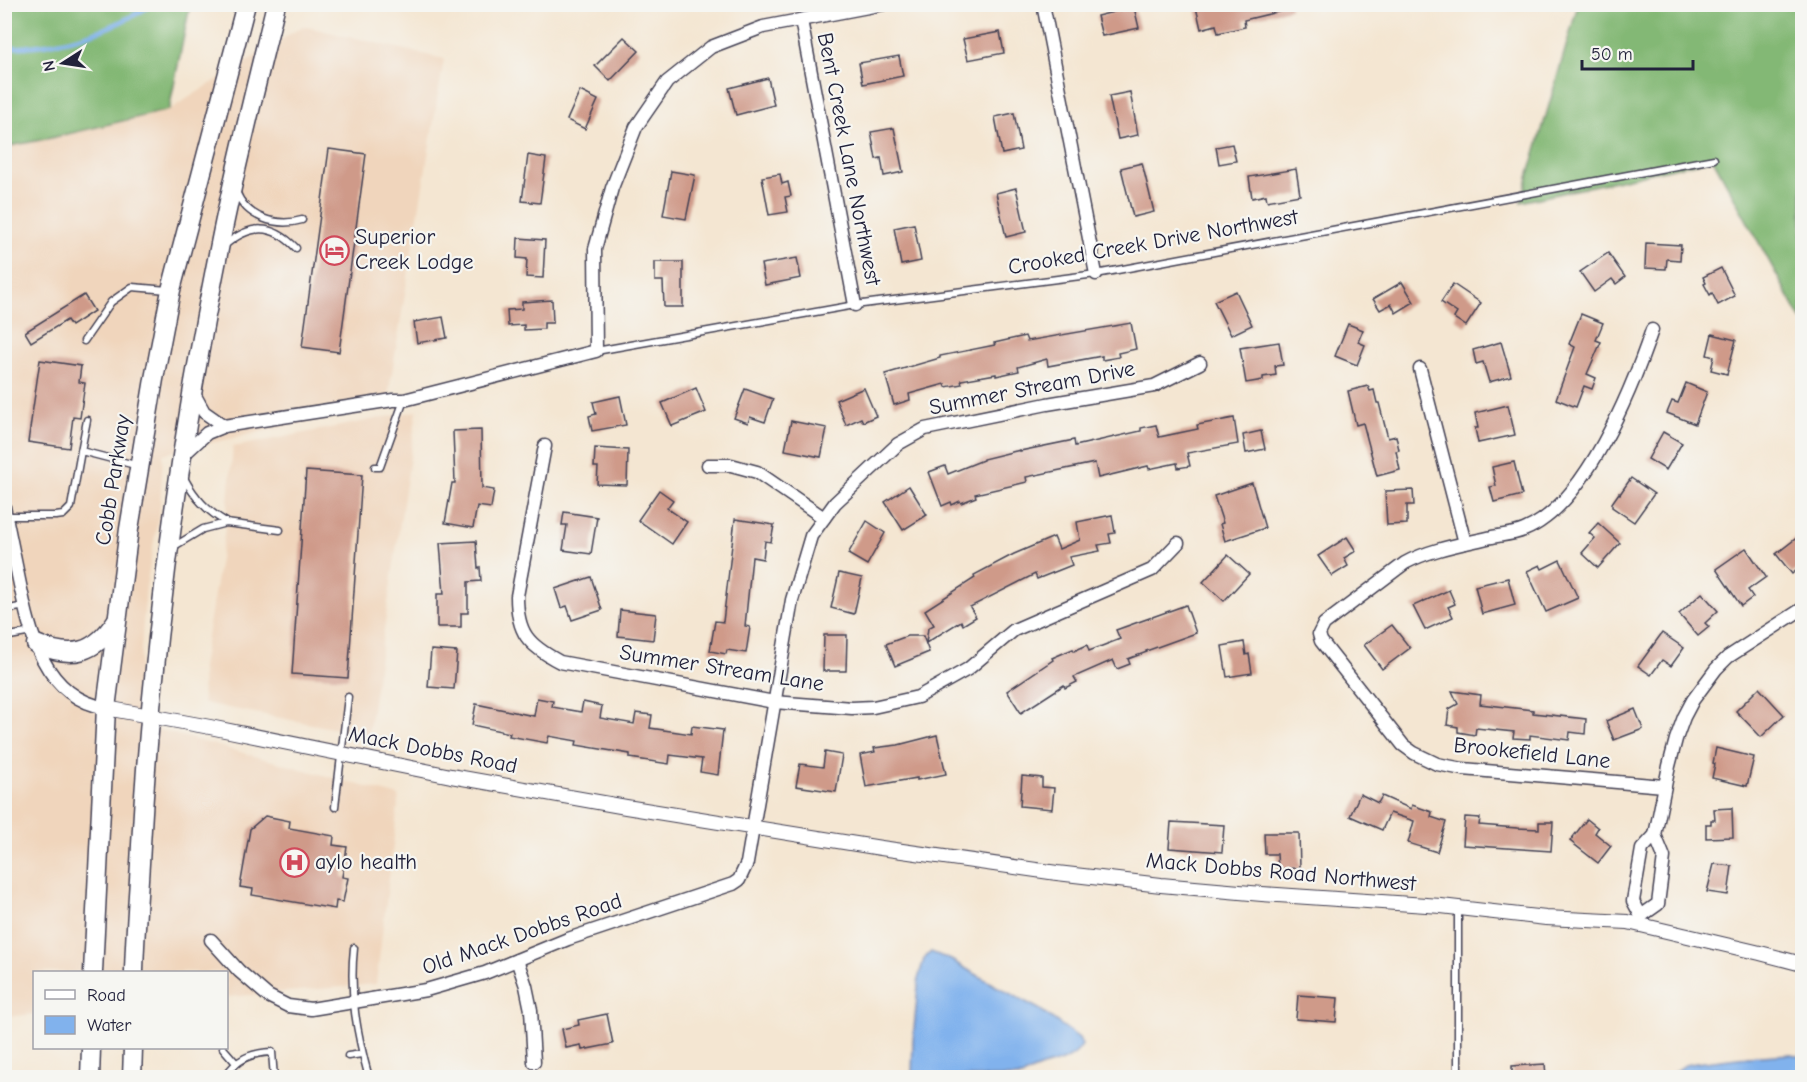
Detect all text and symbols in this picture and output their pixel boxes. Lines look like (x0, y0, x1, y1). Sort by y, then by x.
street label: Bent Creek Lane Northwest (812, 30, 886, 288)
north arrow (33, 33, 93, 93)
scale bar (1582, 33, 1693, 71)
text: 50 m (1591, 44, 1633, 65)
text: N (39, 59, 59, 73)
street label: Crooked Creek Drive Northwest (1006, 204, 1301, 280)
place label: Superior Creek Lodge (355, 224, 473, 275)
hotel icon: Superior Creek Lodge (318, 234, 350, 266)
street label: Summer Stream Drive (927, 355, 1137, 421)
street label: Cobb Parkway (90, 413, 136, 547)
street label: Summer Stream Lane (618, 639, 826, 697)
street label: Mack Dobbs Road (346, 721, 520, 779)
street label: Brookefield Lane (1452, 732, 1612, 774)
hospital icon: aylo health (278, 846, 310, 878)
street label: Mack Dobbs Road Northwest (1145, 847, 1418, 897)
place label: aylo health (315, 849, 417, 875)
street label: Old Mack Dobbs Road (419, 888, 625, 980)
legend (33, 971, 228, 1049)
text: Road (87, 985, 126, 1006)
text: Water (87, 1015, 132, 1036)

